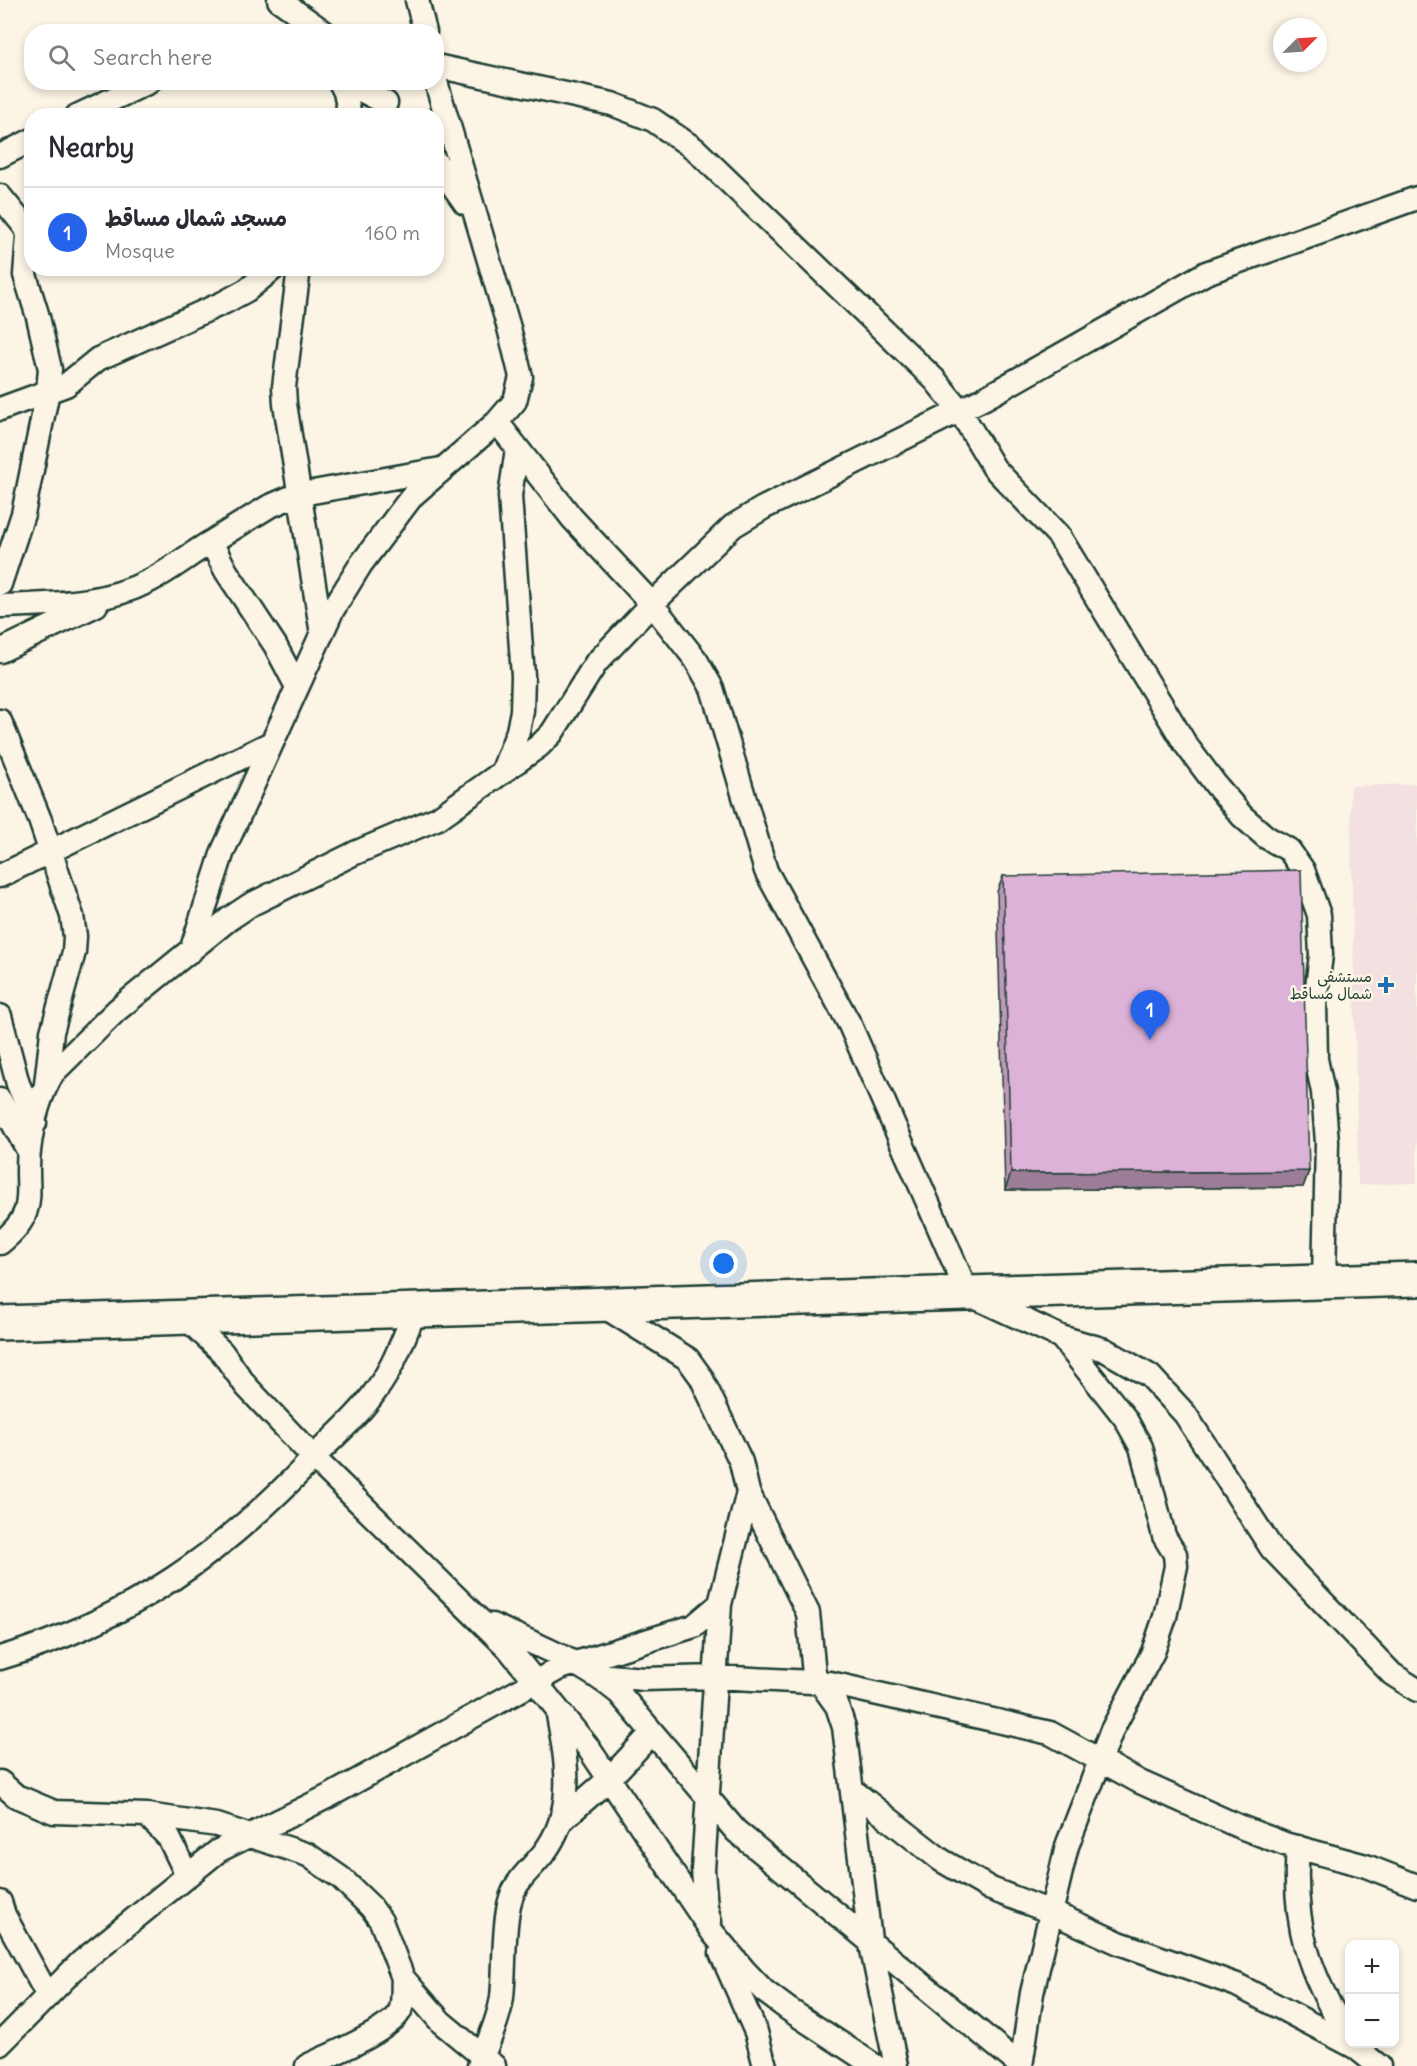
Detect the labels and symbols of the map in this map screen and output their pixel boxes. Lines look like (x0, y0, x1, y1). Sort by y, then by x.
north arrow (1273, 18, 1327, 72)
place label: مستشفى شمال مساقط (1290, 967, 1372, 1003)
marker: مستشفى شمال مساقط (1377, 976, 1395, 994)
pin: 1 (1130, 990, 1170, 1040)
your location (709, 1249, 738, 1278)

